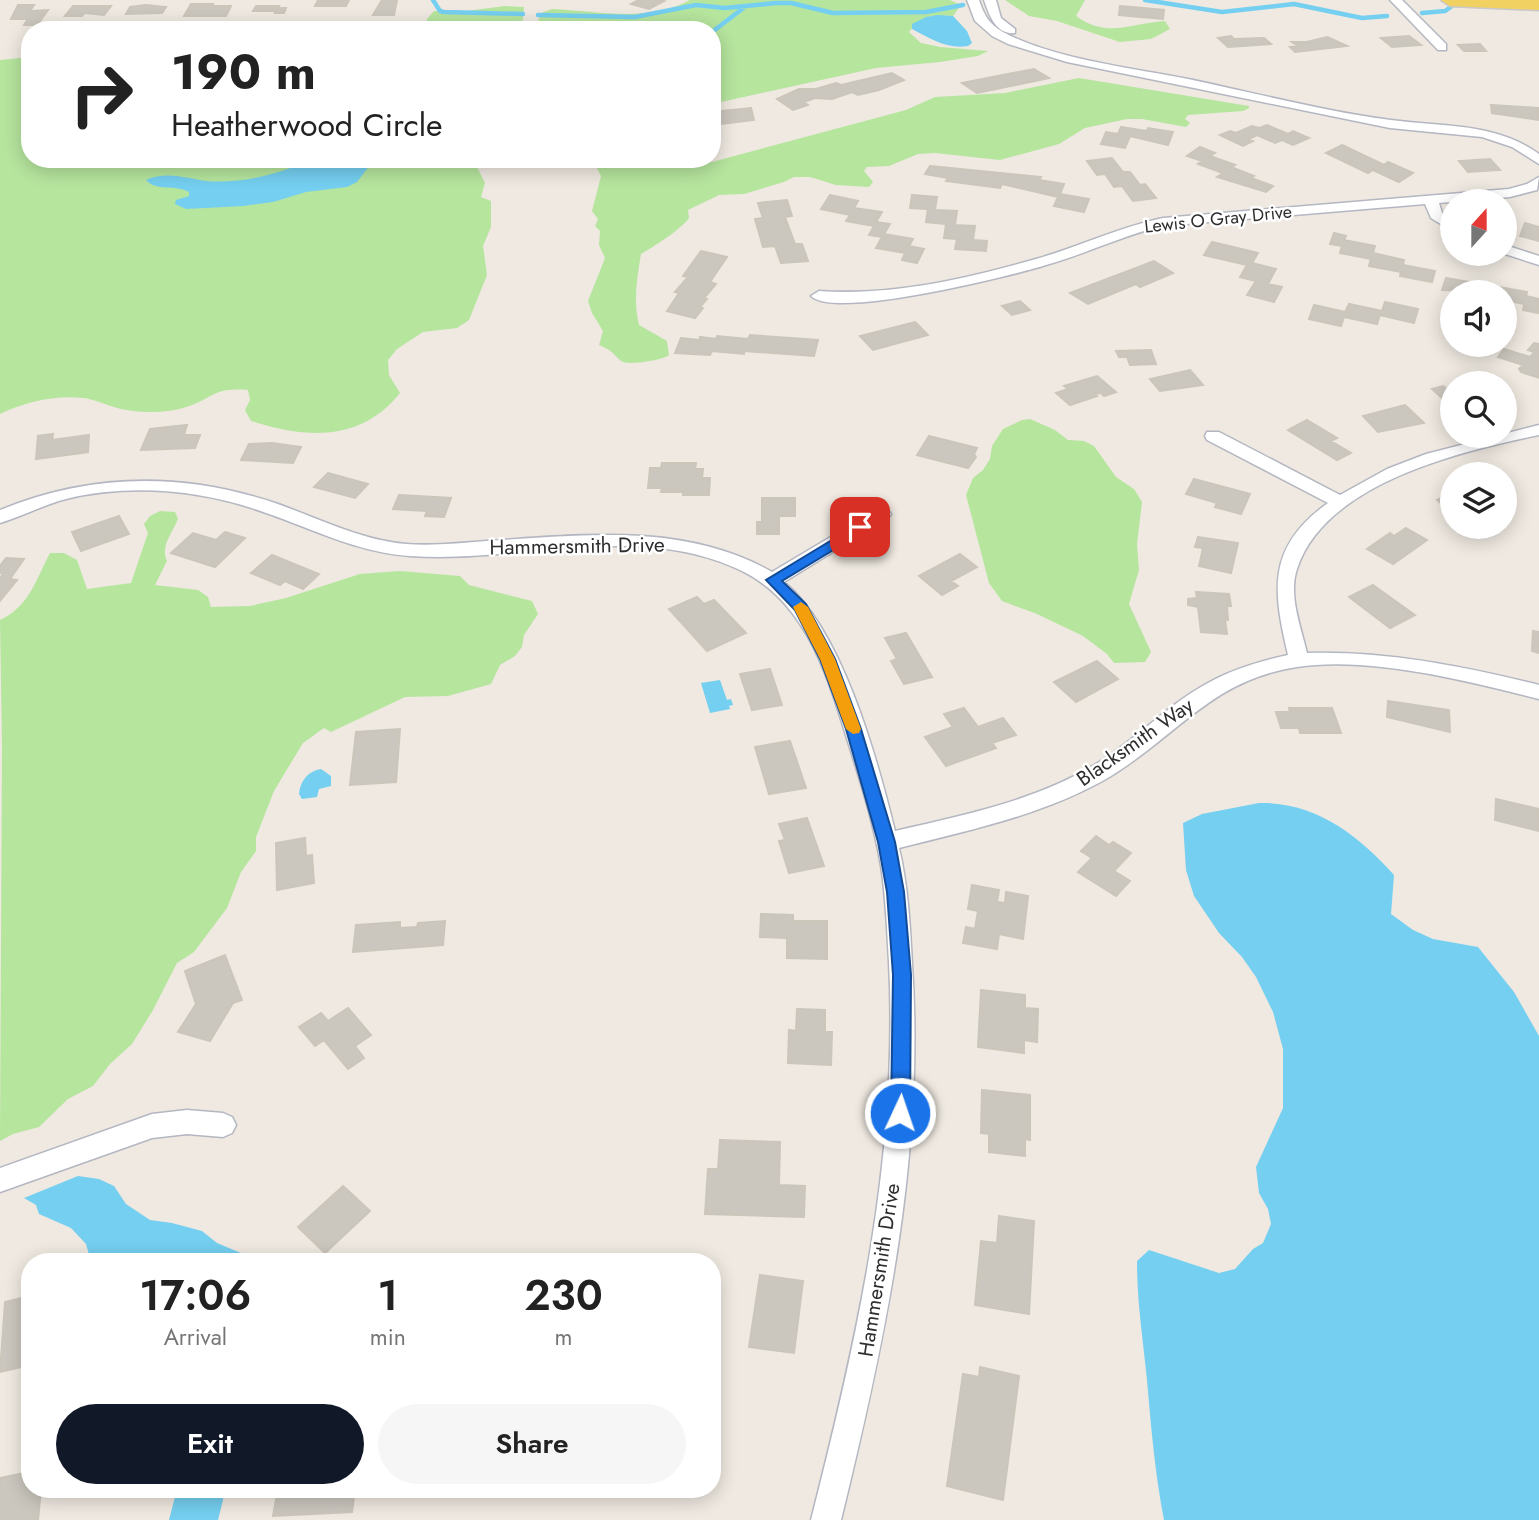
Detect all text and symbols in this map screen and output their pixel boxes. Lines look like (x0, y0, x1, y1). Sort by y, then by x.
text: 190 m (171, 37, 316, 107)
icon: right (56, 49, 147, 140)
text: Heatherwood Circle (171, 102, 443, 148)
north arrow (1440, 189, 1517, 266)
map controls (1440, 189, 1517, 539)
street label: Lewis O Gray Drive (1143, 198, 1293, 240)
button: sound (1440, 280, 1517, 357)
button: search (1440, 371, 1517, 448)
button: layers (1440, 462, 1517, 539)
pin (830, 497, 890, 557)
icon: arrive (841, 508, 879, 546)
street label: Hammersmith Drive (489, 529, 665, 563)
street label: Blacksmith Way (1070, 690, 1200, 793)
position arrow (863, 1076, 937, 1150)
street label: Hammersmith Drive (850, 1181, 908, 1359)
text: 17:06 (139, 1265, 251, 1326)
text: 1 (377, 1265, 398, 1326)
text: 230 (524, 1265, 603, 1326)
text: Arrival (164, 1320, 227, 1354)
text: min (370, 1320, 406, 1354)
text: m (554, 1320, 572, 1354)
button: Exit (56, 1404, 364, 1484)
button: Share (378, 1404, 686, 1484)

